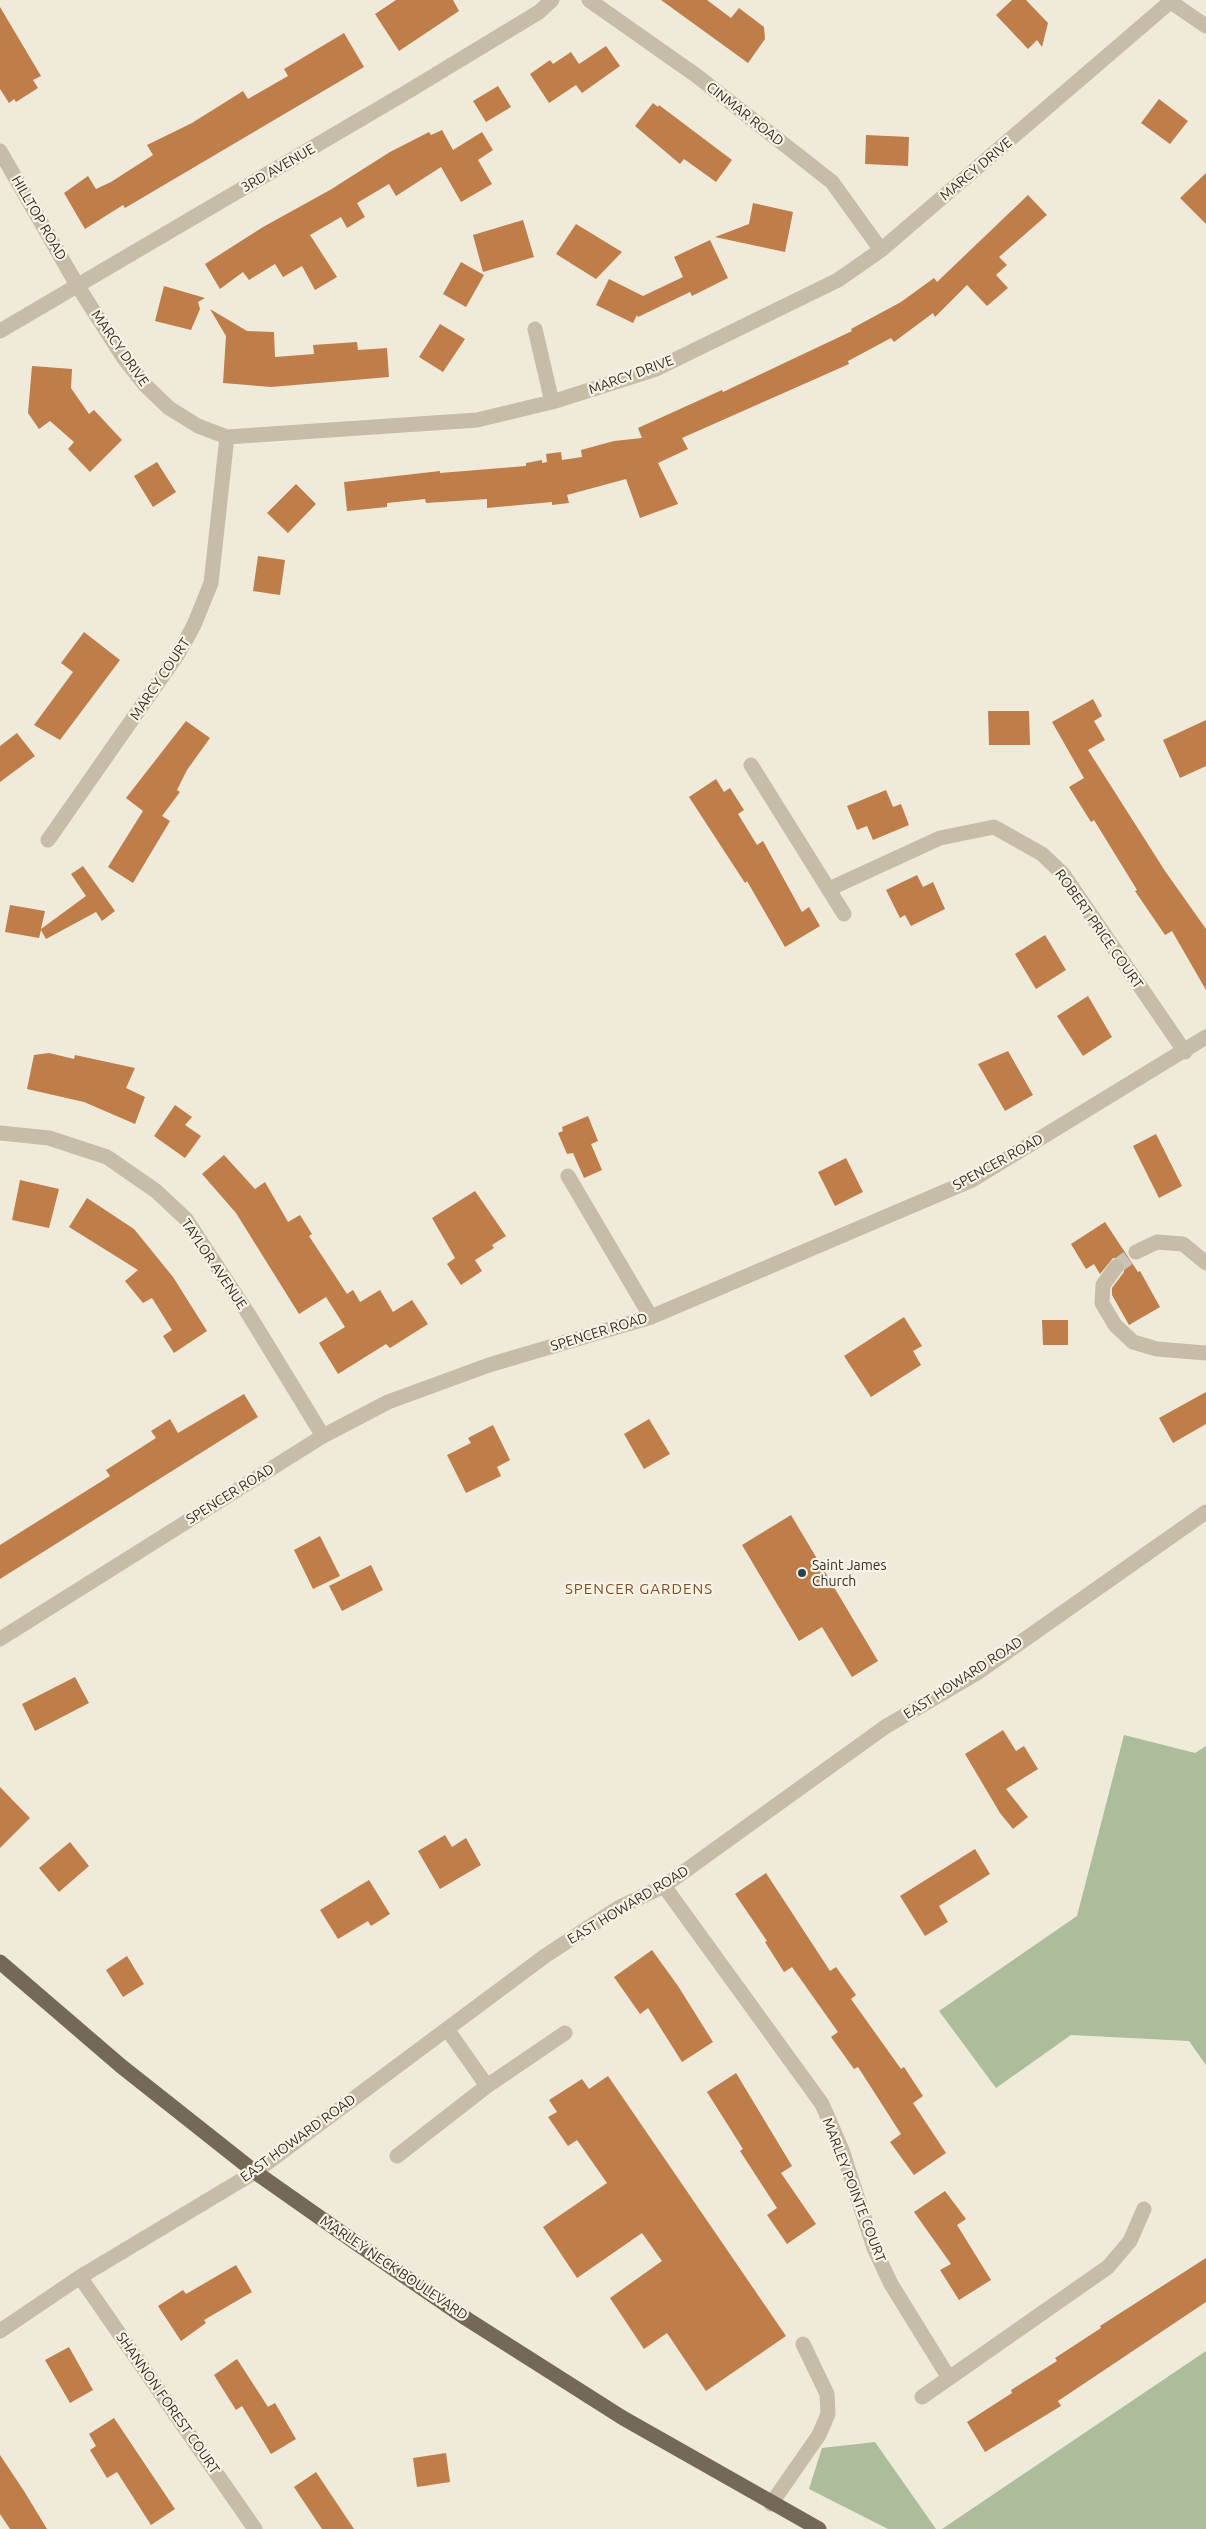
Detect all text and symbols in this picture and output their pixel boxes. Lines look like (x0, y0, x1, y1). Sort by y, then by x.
street label: CINMAR ROAD (703, 79, 787, 149)
street label: MARCY DRIVE (937, 134, 1015, 204)
street label: 3RD AVENUE (238, 140, 318, 196)
street label: HILLTOP ROAD (8, 173, 70, 263)
street label: MARCY DRIVE (88, 307, 152, 389)
street label: MARCY DRIVE (586, 352, 676, 398)
street label: MARCY COURT (126, 635, 194, 723)
street label: ROBERT PRICE COURT (1051, 866, 1147, 992)
street label: SPENCER ROAD (950, 1130, 1046, 1194)
street label: TAYLOR AVENUE (178, 1216, 250, 1312)
street label: SPENCER ROAD (549, 1309, 649, 1355)
street label: SPENCER ROAD (183, 1460, 277, 1528)
place label: Saint James Church (812, 1557, 887, 1590)
marker: Saint James Church (796, 1567, 808, 1579)
district label: SPENCER GARDENS (563, 1580, 715, 1598)
street label: EAST HOWARD ROAD (900, 1633, 1026, 1723)
street label: EAST HOWARD ROAD (564, 1862, 692, 1948)
street label: EAST HOWARD ROAD (237, 2091, 359, 2185)
street label: MARLEY POINTE COURT (819, 2115, 889, 2265)
street label: MARLEY NECK BOULEVARD (317, 2212, 471, 2324)
street label: SHANNON FOREST COURT (113, 2329, 223, 2477)

